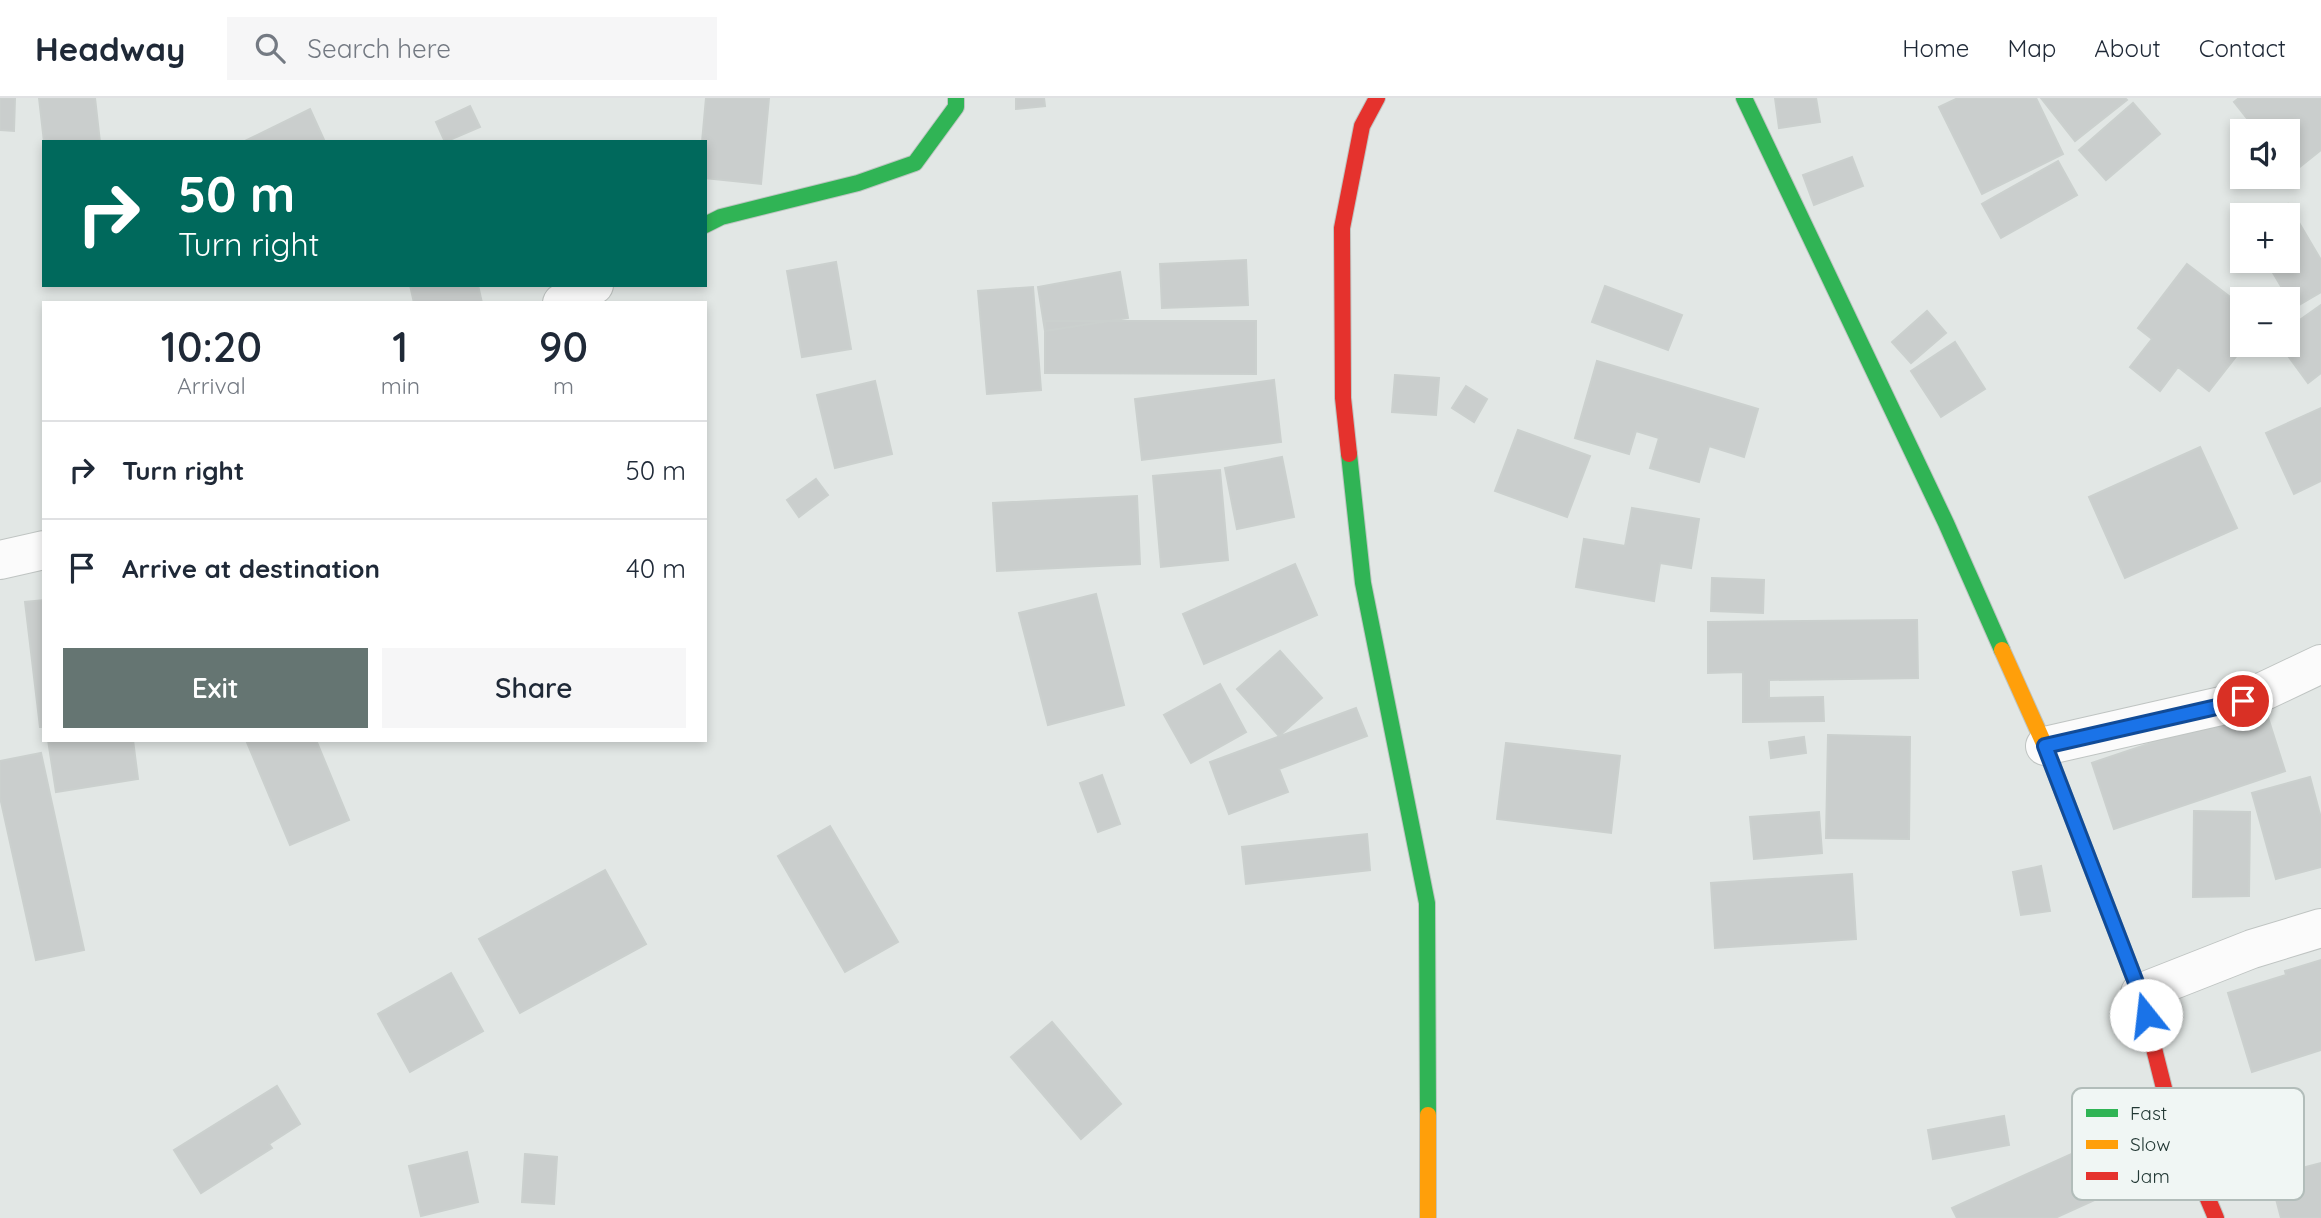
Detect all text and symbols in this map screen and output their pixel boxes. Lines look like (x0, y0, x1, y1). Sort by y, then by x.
search box (227, 17, 717, 80)
text: Headway (35, 28, 185, 69)
icon: search (251, 29, 289, 67)
text: Search here (307, 32, 451, 65)
text: Home (1902, 33, 1969, 63)
text: Map (2007, 33, 2056, 63)
text: About (2094, 33, 2161, 63)
text: Contact (2199, 33, 2286, 63)
map controls (2230, 119, 2300, 357)
button: sound (2230, 119, 2300, 189)
text: 50 m (178, 163, 295, 224)
icon: right (63, 168, 154, 259)
button: + (2230, 203, 2300, 273)
text: Turn right (178, 224, 319, 264)
button: − (2230, 287, 2300, 357)
text: 10:20 (161, 320, 262, 373)
text: 1 (392, 320, 408, 373)
text: 90 (539, 320, 588, 373)
text: Arrival (177, 371, 246, 400)
text: min (381, 371, 420, 400)
text: m (553, 371, 574, 400)
icon: right (63, 451, 101, 489)
text: Turn right (122, 454, 244, 487)
text: 50 m (626, 454, 686, 487)
icon: arrive (63, 549, 101, 587)
text: Arrive at destination (122, 552, 380, 585)
text: 40 m (626, 552, 686, 585)
button: Exit (63, 648, 368, 728)
button: Share (382, 648, 686, 728)
pin (2213, 671, 2273, 731)
icon: arrive (2224, 682, 2262, 720)
position arrow (2109, 978, 2183, 1052)
legend (2072, 1088, 2304, 1200)
text: Fast (2130, 1101, 2167, 1125)
text: Slow (2130, 1132, 2171, 1156)
text: Jam (2130, 1164, 2170, 1188)

